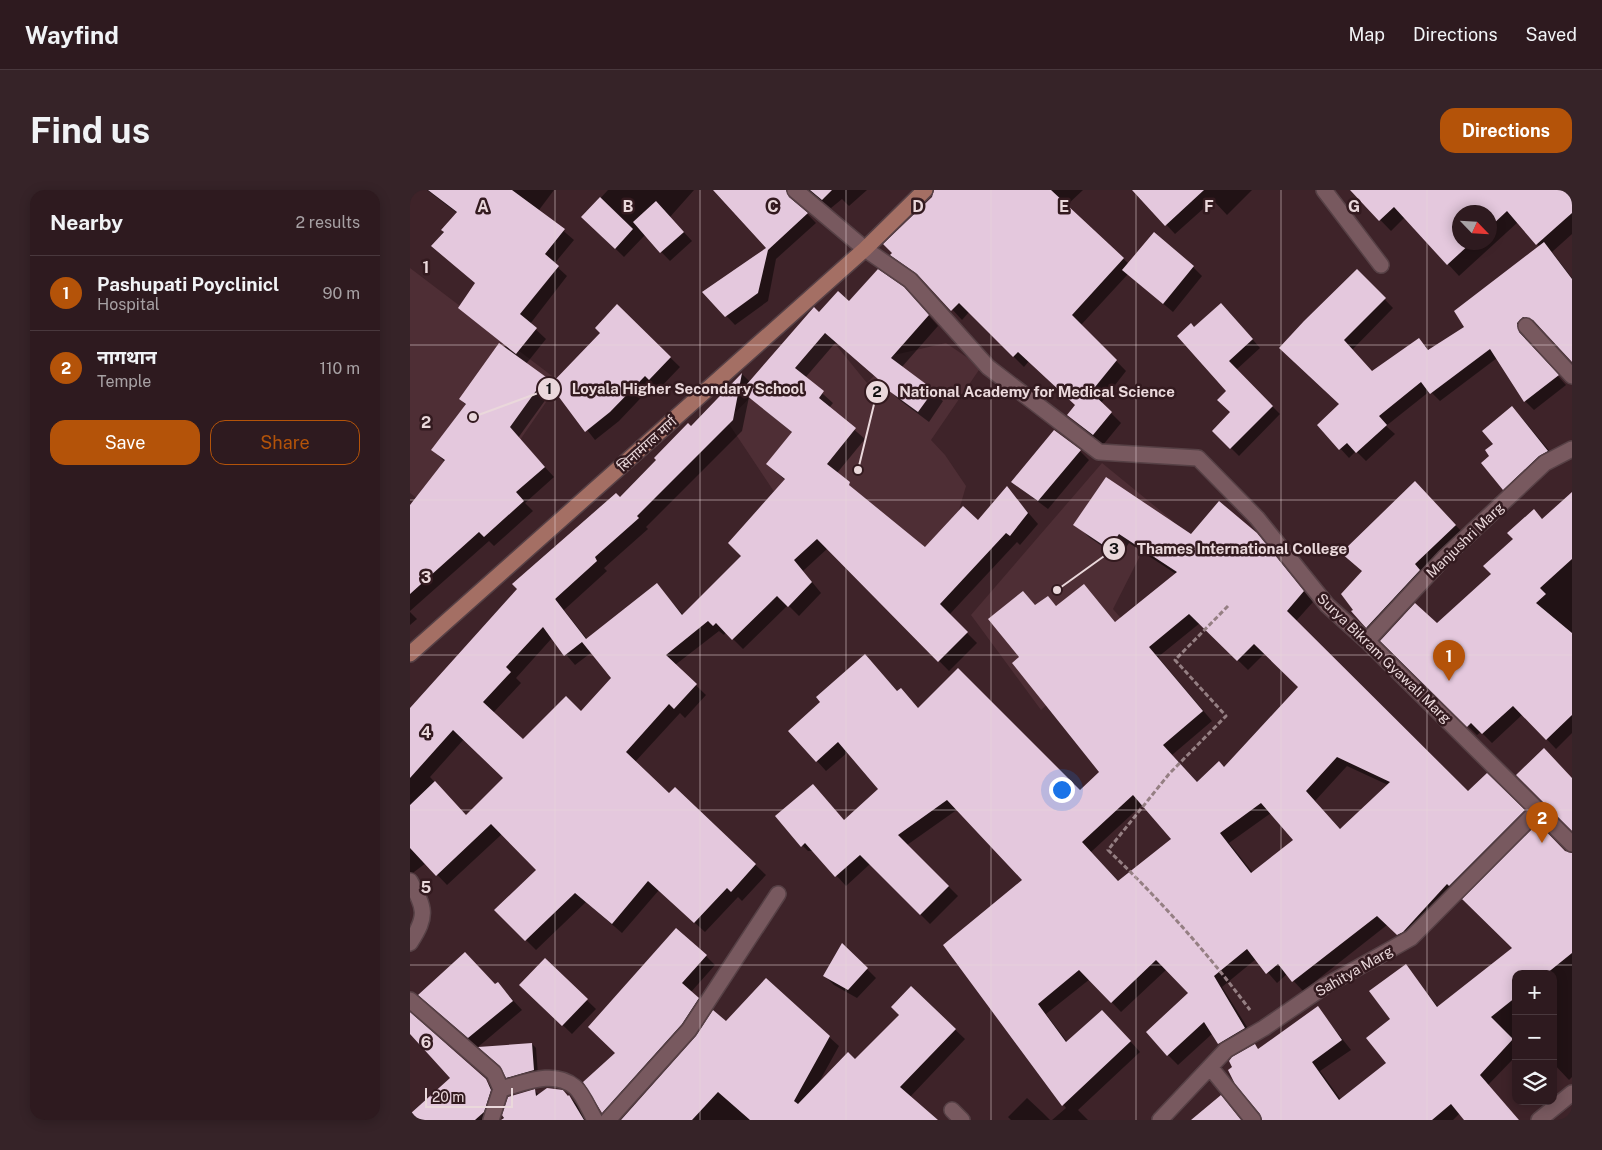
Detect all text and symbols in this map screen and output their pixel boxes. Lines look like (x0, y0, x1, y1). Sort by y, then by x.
text: Wayfind (25, 21, 119, 49)
text: Map (1348, 24, 1385, 45)
text: Directions (1413, 24, 1498, 45)
text: Saved (1526, 24, 1577, 45)
button: Directions (1440, 108, 1572, 153)
text: Find us (30, 110, 150, 151)
text: A (477, 197, 489, 216)
text: B (623, 197, 634, 216)
text: C (767, 197, 779, 216)
text: D (912, 197, 924, 216)
text: E (1059, 197, 1069, 216)
text: F (1204, 197, 1214, 216)
text: G (1348, 197, 1360, 216)
north arrow (1452, 205, 1497, 250)
text: Nearby (50, 210, 123, 235)
text: 2 results (295, 213, 360, 232)
text: 1 (423, 258, 429, 277)
text: Pashupati Poyclinicl (97, 273, 279, 295)
text: 1 (63, 284, 69, 303)
text: 90 m (323, 284, 360, 303)
text: Hospital (97, 295, 160, 314)
text: नागथान (97, 346, 157, 368)
text: 2 (61, 359, 71, 378)
text: 110 m (319, 359, 360, 378)
text: Temple (97, 372, 151, 391)
callout: Loyala Higher Secondary School (537, 374, 814, 404)
callout: National Academy for Medical Science (865, 377, 1185, 407)
text: 1 (546, 380, 552, 397)
text: Loyala Higher Secondary School (572, 380, 804, 397)
text: 2 (872, 383, 882, 400)
text: National Academy for Medical Science (899, 383, 1175, 400)
text: 2 (421, 413, 431, 432)
street label: सिनामंगल मार्ग (614, 413, 680, 475)
button: Save (50, 420, 200, 465)
button: Share (210, 420, 360, 465)
street label: Manjushri Marg (1423, 499, 1507, 581)
callout: Thames International College (1102, 534, 1357, 564)
text: 3 (1109, 540, 1119, 557)
text: Thames International College (1137, 540, 1347, 557)
text: 3 (421, 568, 431, 587)
street label: Surya Bikram Gyawali Marg (1314, 590, 1454, 726)
pin: 1 (1433, 640, 1465, 681)
text: 4 (421, 723, 432, 742)
your location (1049, 777, 1075, 803)
pin: 2 (1526, 802, 1558, 843)
text: 5 (421, 878, 432, 897)
street label: Sahitya Marg (1313, 942, 1396, 1000)
map controls (1512, 970, 1557, 1105)
button: + (1512, 970, 1557, 1015)
button: − (1512, 1015, 1557, 1060)
text: 6 (421, 1033, 431, 1052)
button: layers (1512, 1060, 1557, 1105)
scale bar (425, 1085, 512, 1108)
text: 20 m (432, 1089, 464, 1105)

